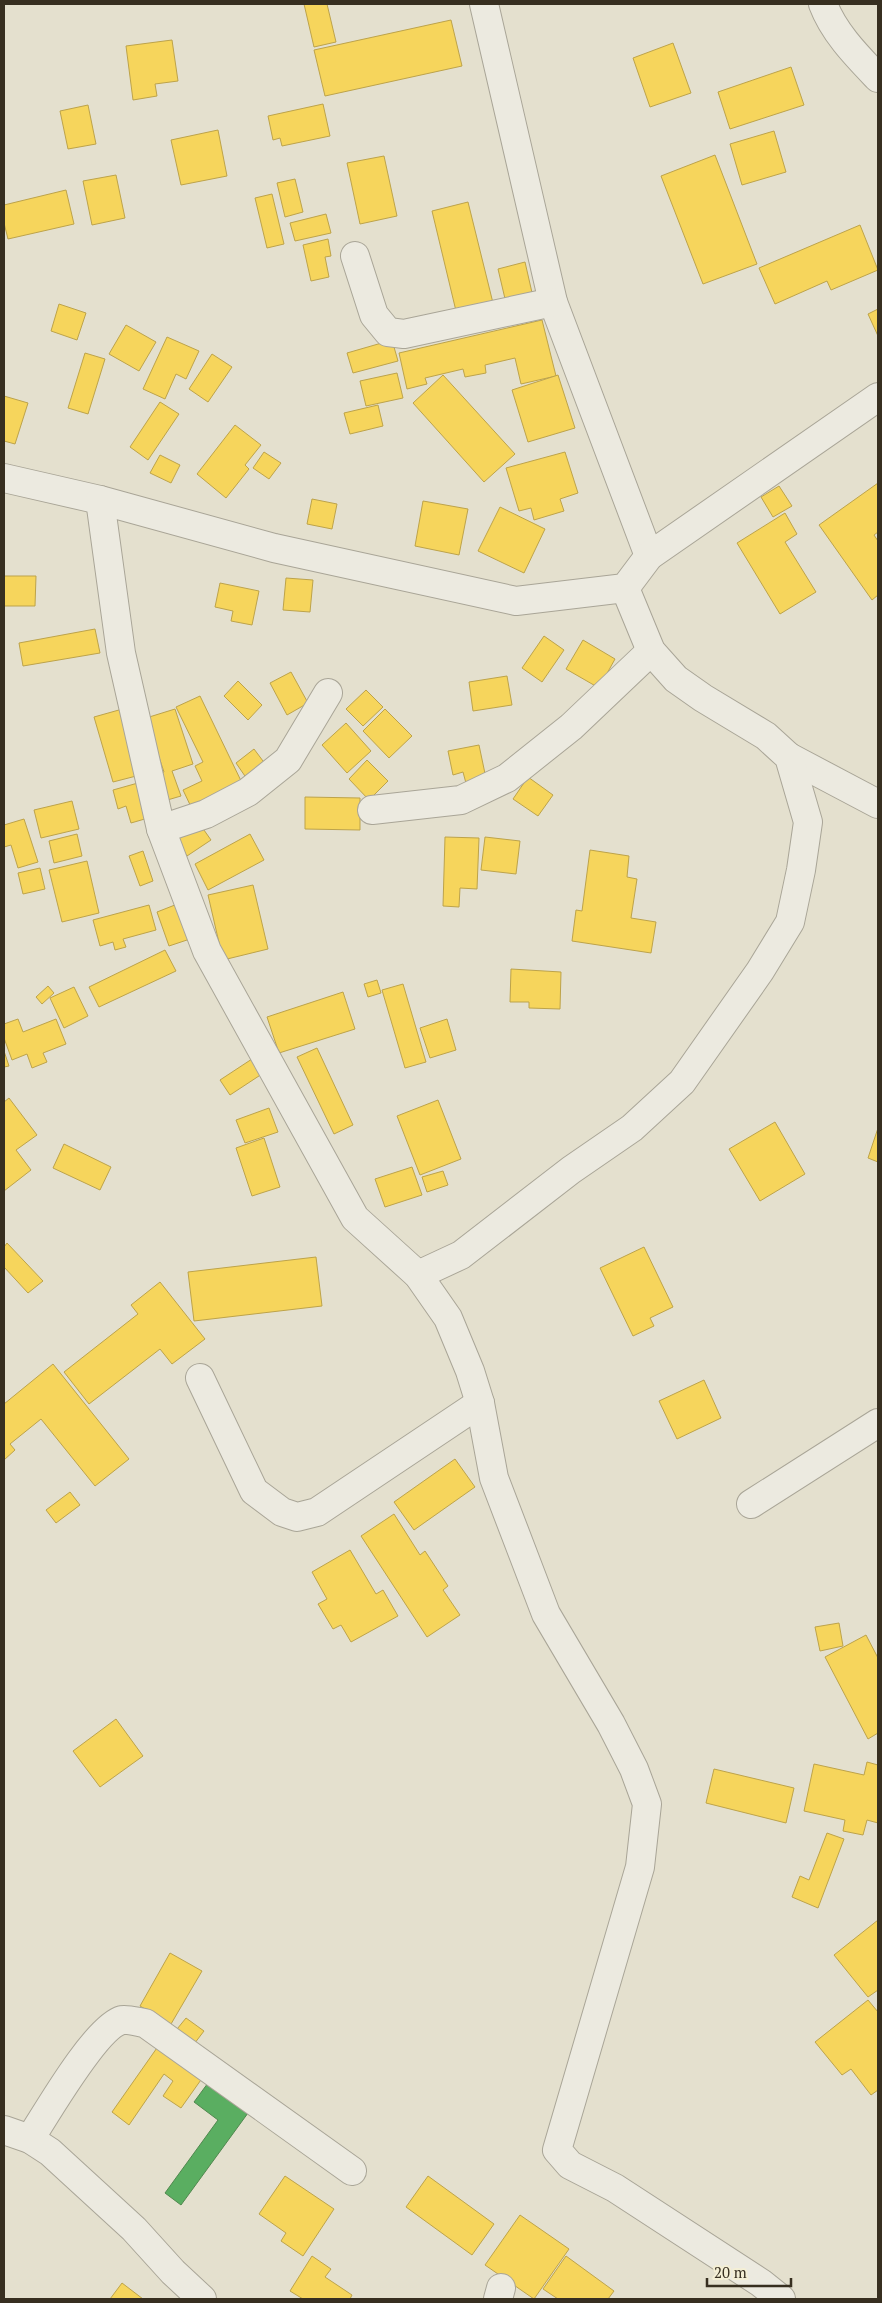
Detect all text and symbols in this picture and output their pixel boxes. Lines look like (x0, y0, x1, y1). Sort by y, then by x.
scale bar (707, 2256, 791, 2288)
text: 20 m (714, 2262, 747, 2282)

